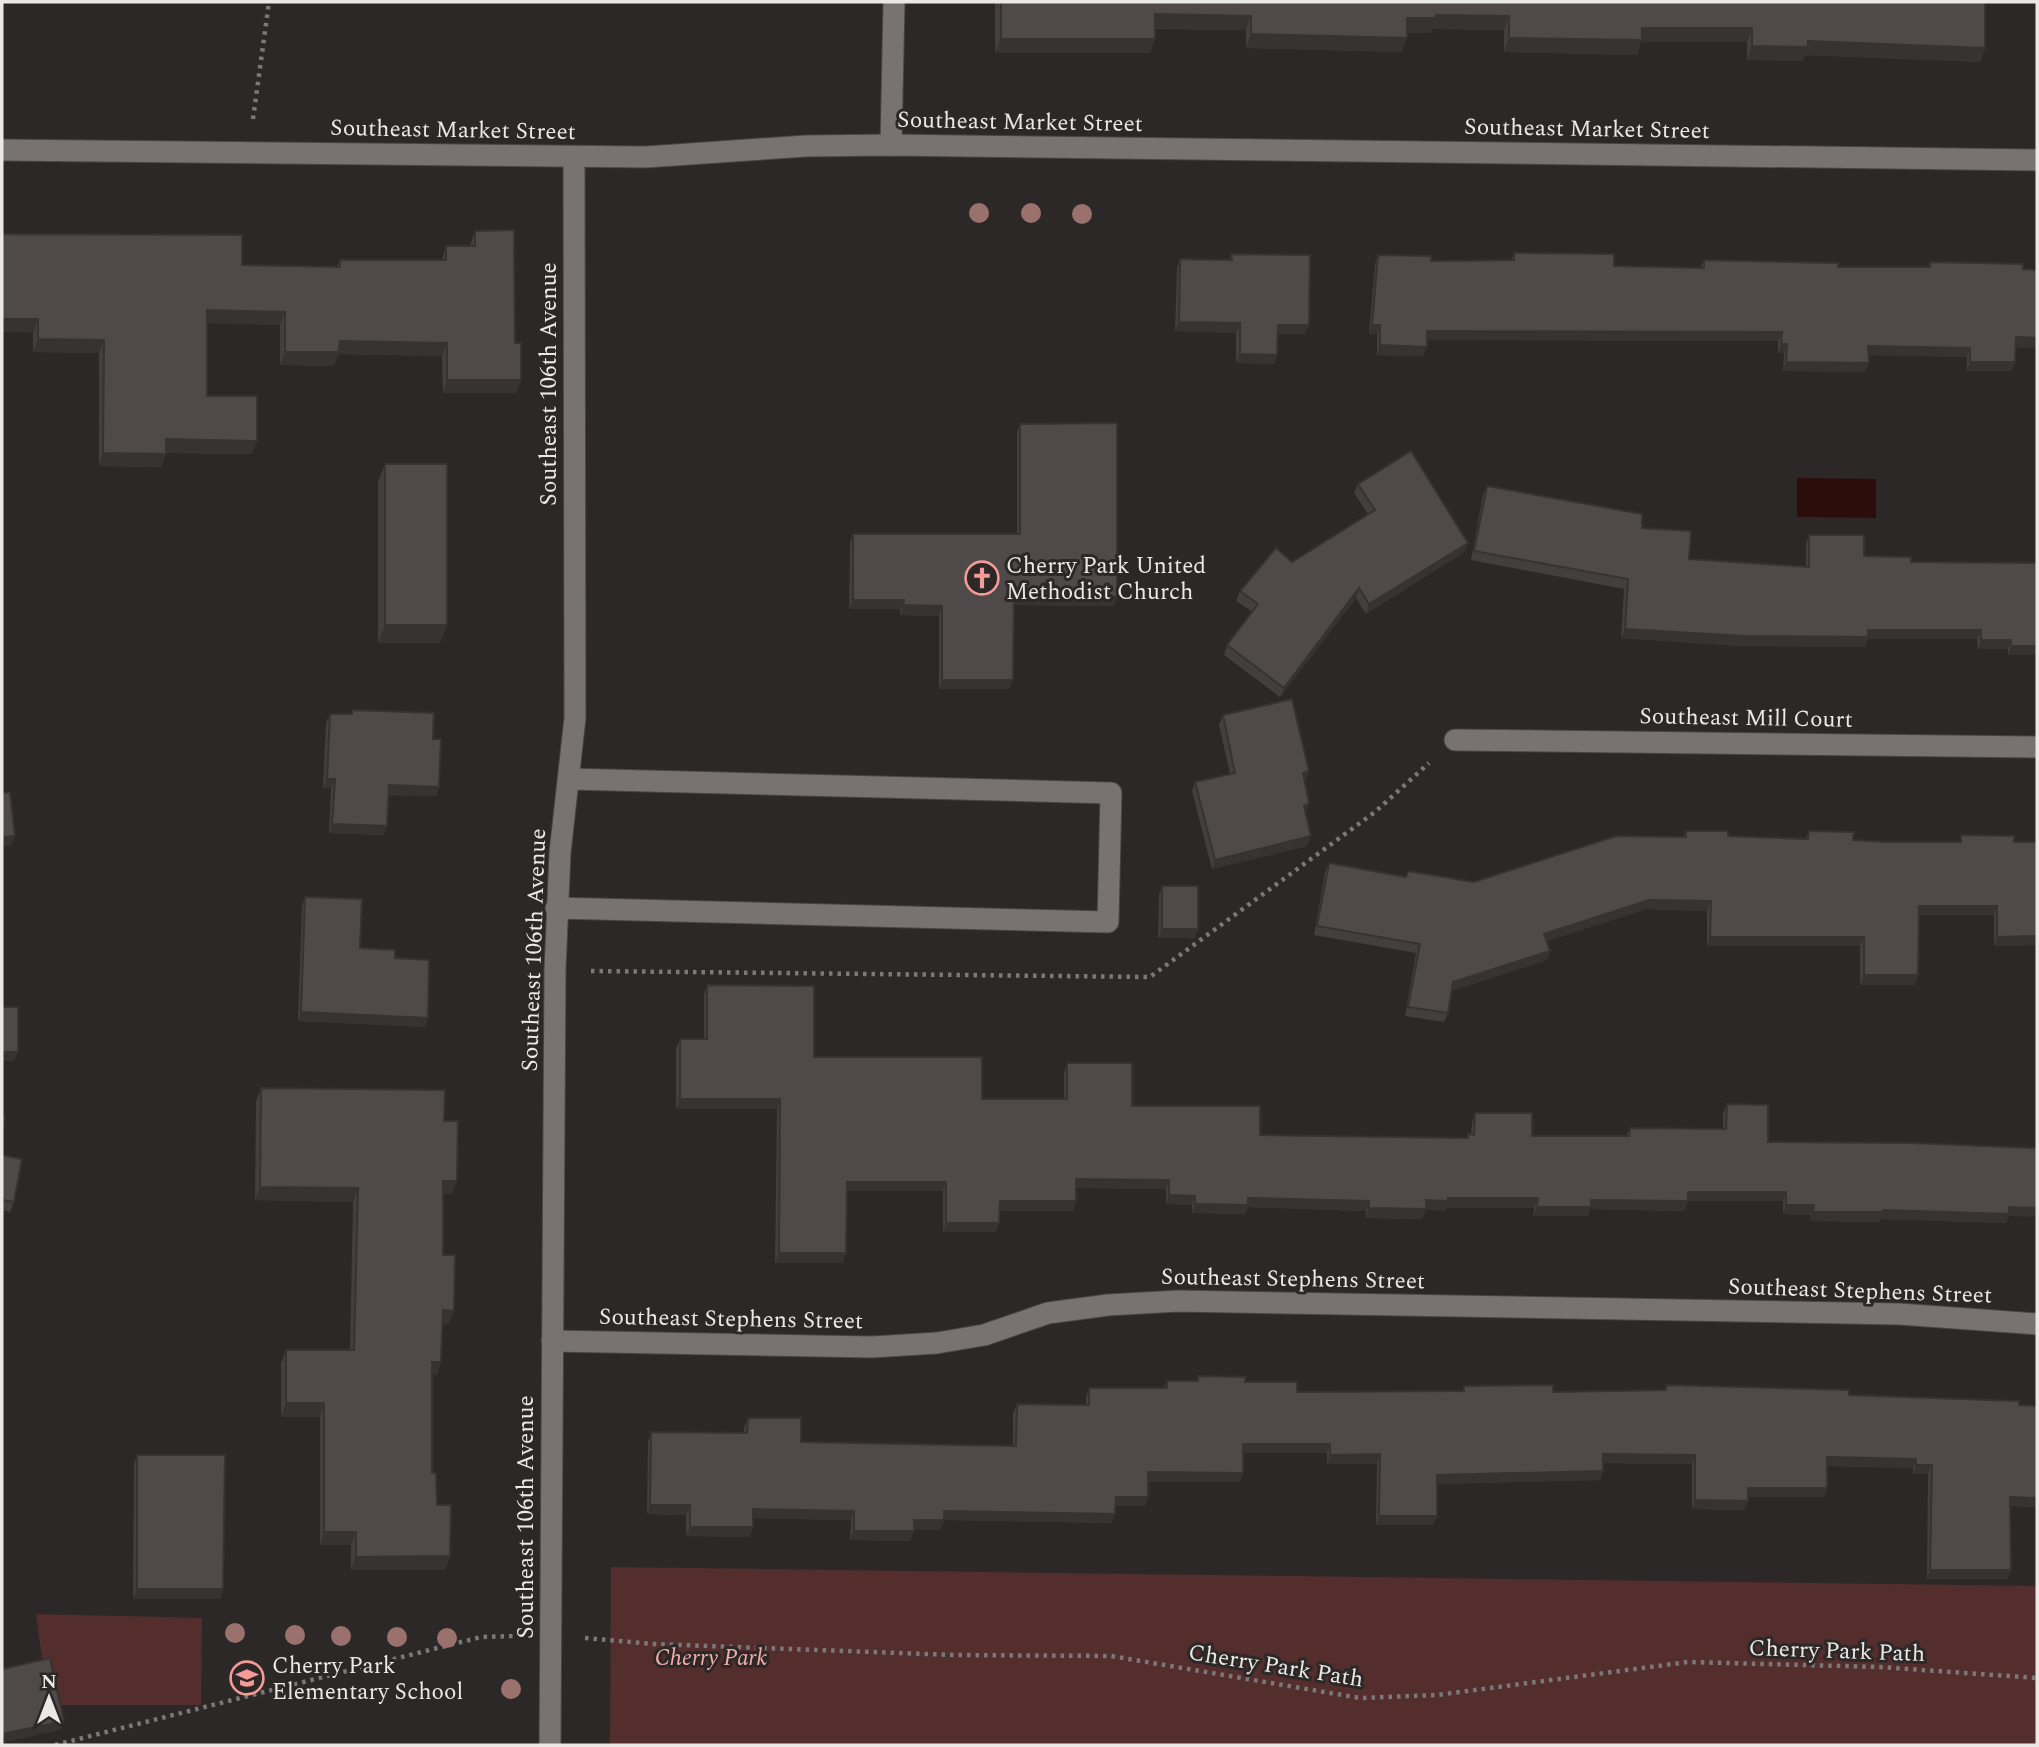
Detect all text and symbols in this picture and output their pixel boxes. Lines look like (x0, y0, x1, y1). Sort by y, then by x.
street label: Southeast Market Street (897, 103, 1143, 142)
street label: Southeast Market Street (1464, 110, 1710, 149)
street label: Southeast Market Street (330, 111, 576, 150)
street label: Southeast 106th Avenue (532, 262, 567, 506)
place label: Cherry Park United Methodist Church (1006, 549, 1206, 610)
church icon: Cherry Park United Methodist Church (963, 559, 1001, 597)
street label: Southeast Mill Court (1639, 699, 1853, 738)
street label: Southeast 106th Avenue (513, 828, 556, 1072)
street label: Southeast Stephens Street (1161, 1260, 1425, 1299)
street label: Southeast Stephens Street (1727, 1269, 1993, 1314)
street label: Southeast Stephens Street (599, 1300, 863, 1339)
street label: Southeast 106th Avenue (509, 1395, 544, 1639)
street label: Cherry Park Path (1748, 1631, 1926, 1672)
street label: Cherry Park Path (1186, 1635, 1366, 1698)
park label: Cherry Park (655, 1641, 768, 1676)
place label: Cherry Park Elementary School (272, 1649, 463, 1710)
school or university icon: Cherry Park Elementary School (228, 1659, 266, 1697)
north arrow (14, 1663, 84, 1733)
text: N (41, 1668, 57, 1697)

